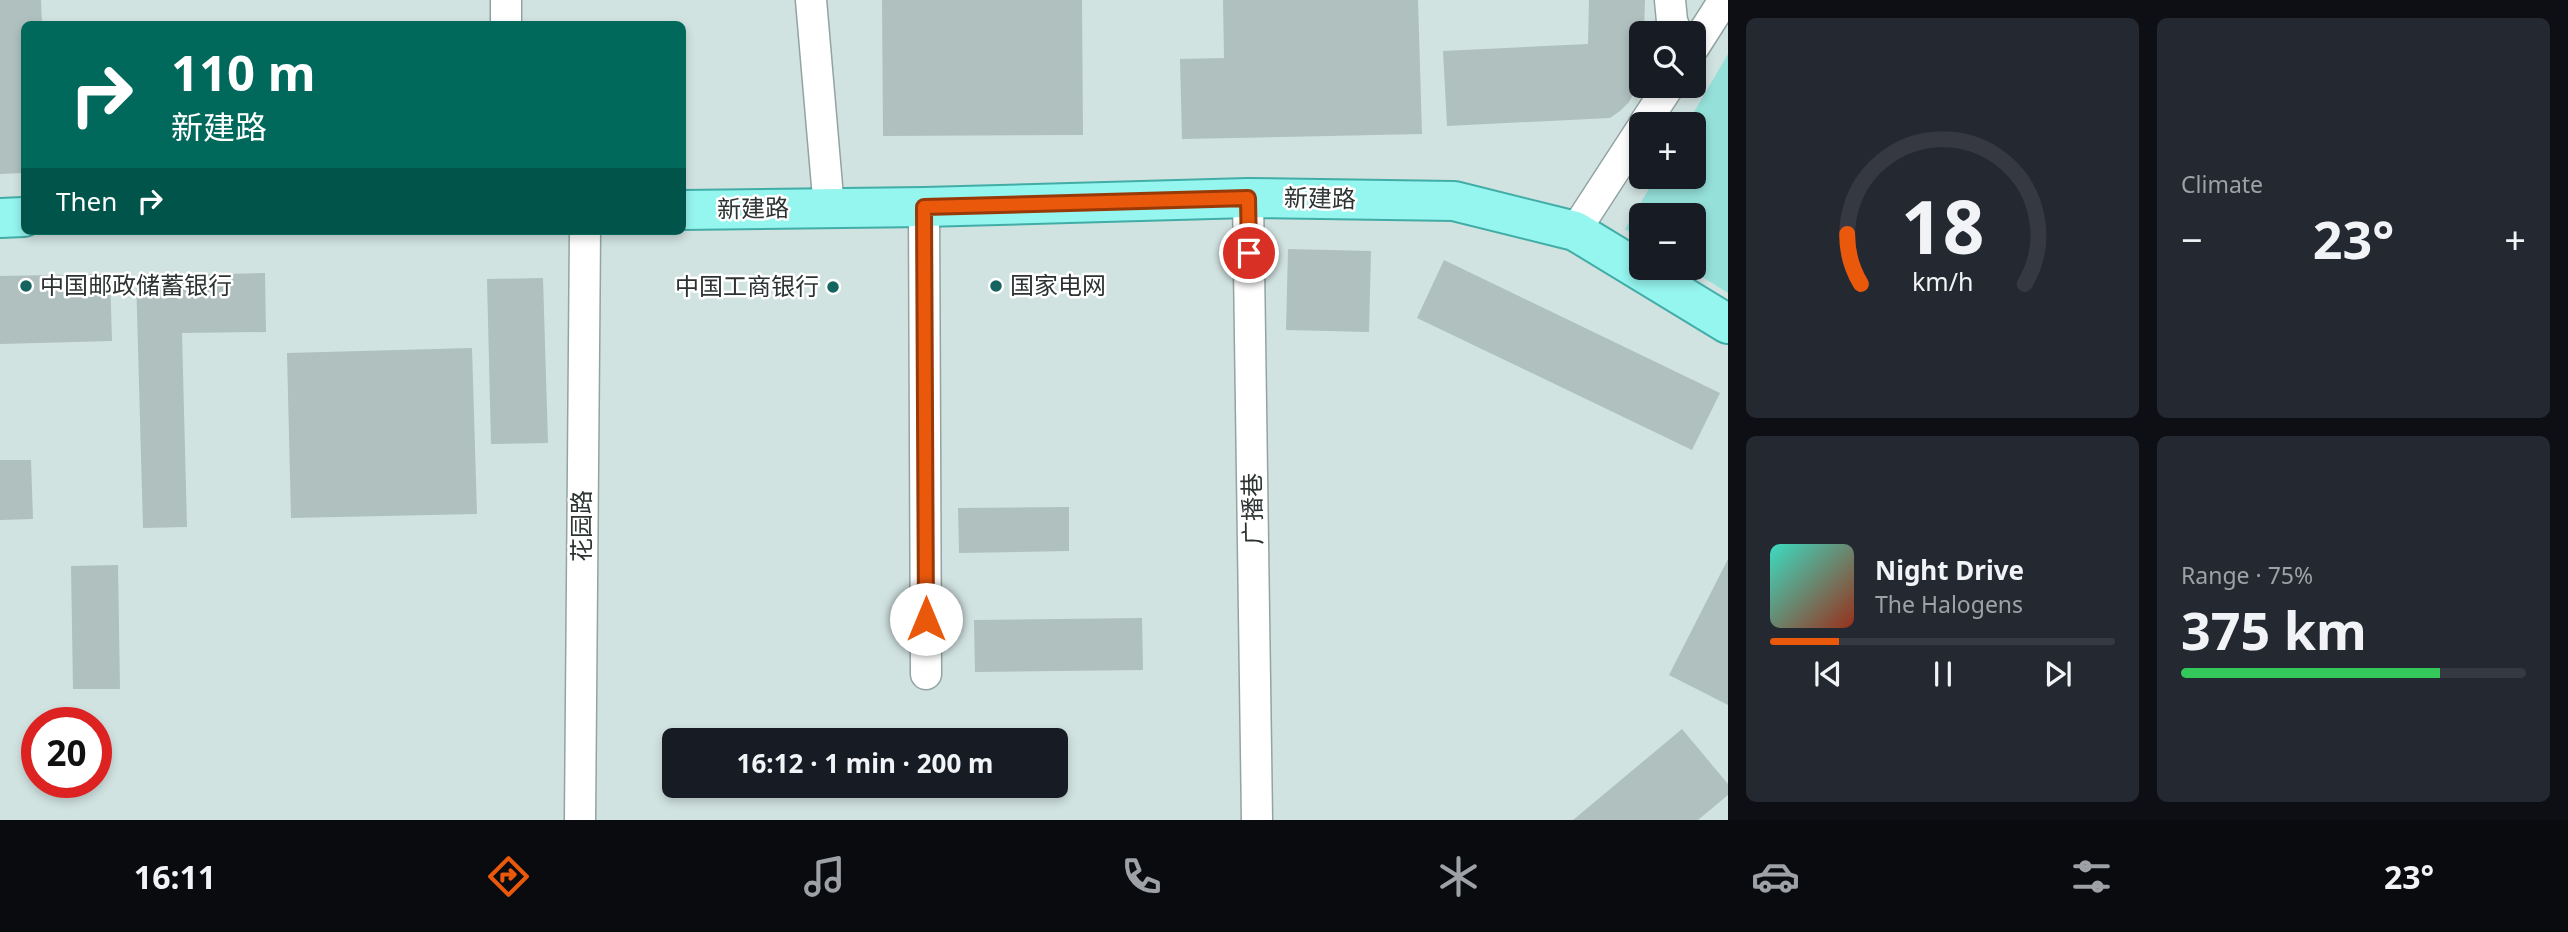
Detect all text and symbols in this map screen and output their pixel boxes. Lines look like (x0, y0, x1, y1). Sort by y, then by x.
map controls (1629, 21, 1706, 280)
button: search (1629, 21, 1706, 98)
text: 110 m (171, 39, 316, 105)
icon: right (56, 49, 147, 140)
text: 新建路 (171, 105, 267, 148)
button: + (1629, 112, 1706, 189)
text: Climate (2181, 168, 2263, 200)
text: 18 (1901, 176, 1984, 275)
street label: 新建路 (1284, 180, 1356, 215)
icon: right (131, 182, 169, 220)
text: Then (56, 183, 117, 219)
street label: 新建路 (717, 190, 789, 225)
button: − (1629, 203, 1706, 280)
text: 23° (2313, 203, 2394, 274)
text: − (2181, 213, 2203, 265)
text: + (2504, 213, 2526, 265)
pin (1219, 223, 1279, 283)
icon: arrive (1230, 234, 1268, 272)
text: km/h (1912, 264, 1973, 298)
place label: 中国邮政储蓄银行 (40, 268, 232, 301)
place label: 国家电网 (1010, 268, 1106, 301)
place label: 中国工商银行 (675, 269, 819, 302)
marker: 中国邮政储蓄银行 (18, 278, 34, 294)
marker: 国家电网 (988, 278, 1004, 294)
marker: 中国工商银行 (825, 279, 841, 295)
street label: 广播巷 (1234, 473, 1269, 545)
street label: 花园路 (564, 490, 597, 562)
text: Night Drive (1875, 552, 2024, 588)
text: Range · 75% (2181, 559, 2313, 591)
position arrow (889, 582, 963, 656)
text: The Halogens (1875, 588, 2023, 620)
text: 375 km (2181, 594, 2367, 665)
icon: previous (1809, 655, 1847, 693)
icon: pause (1924, 655, 1962, 693)
icon: next (2039, 655, 2077, 693)
speed limit sign: 20 (21, 707, 112, 798)
text: 16:12 · 1 min · 200 m (737, 745, 993, 781)
icon: directions (484, 852, 533, 901)
icon: music (800, 852, 849, 901)
icon: phone (1117, 852, 1166, 901)
icon: climate (1434, 852, 1483, 901)
icon: car (1751, 852, 1800, 901)
icon: filters (2067, 852, 2116, 901)
text: 16:11 (134, 855, 216, 898)
text: 23° (2384, 855, 2434, 898)

